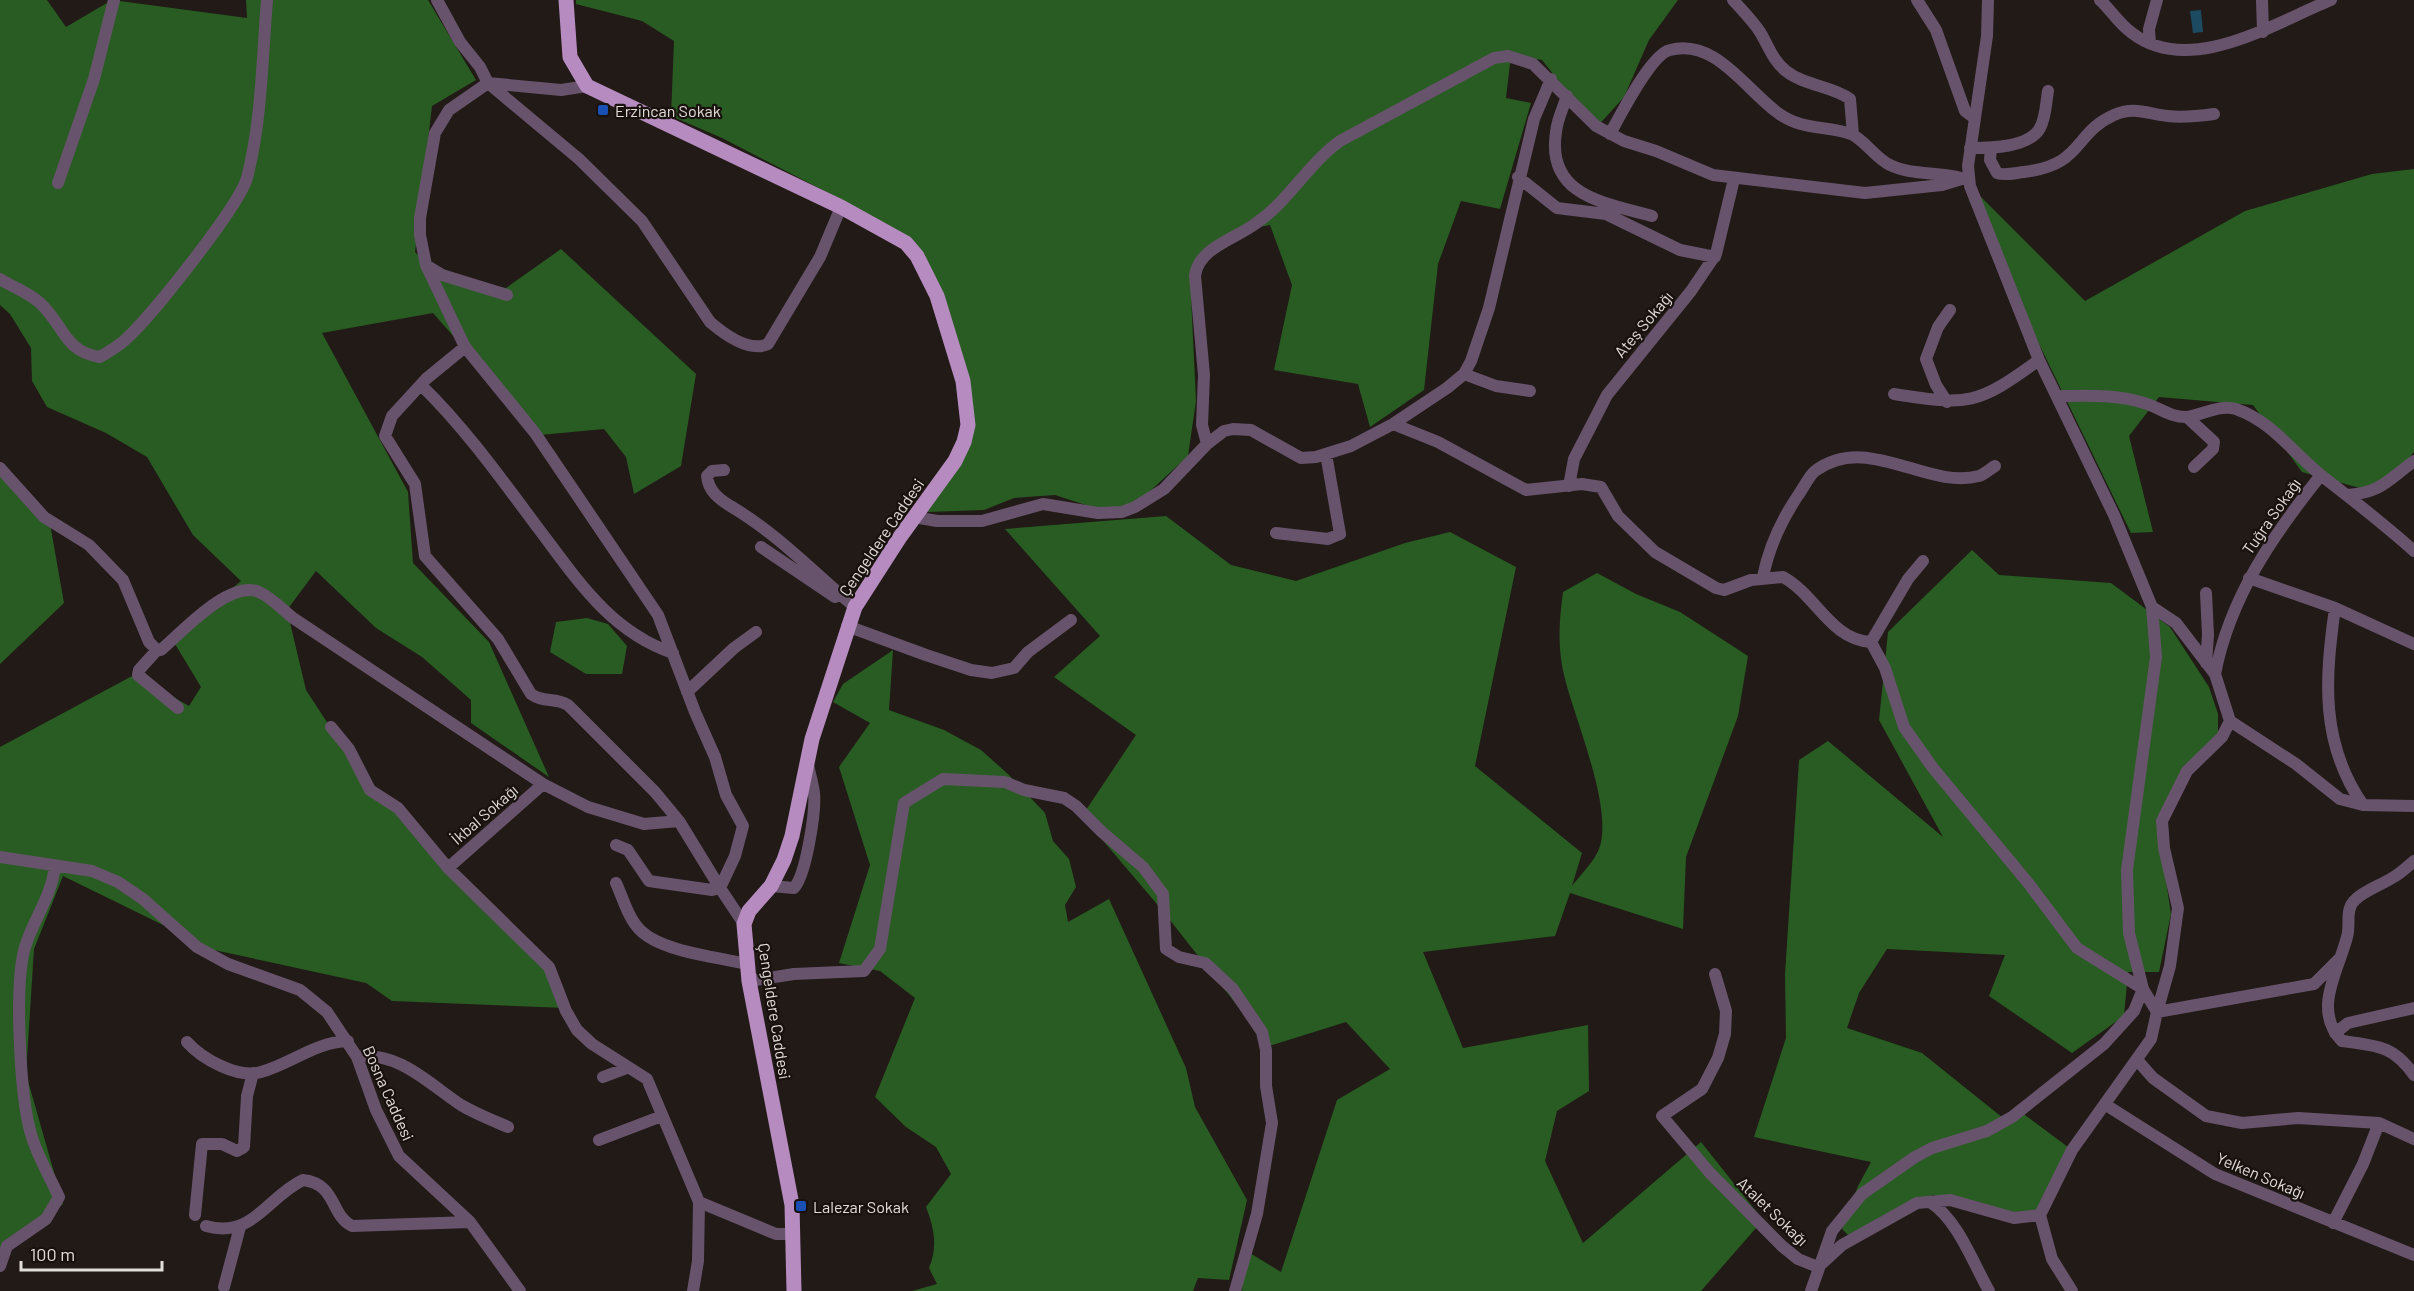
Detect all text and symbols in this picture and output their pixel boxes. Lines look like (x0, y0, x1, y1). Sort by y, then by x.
place label: Erzincan Sokak (615, 101, 721, 120)
marker: Erzincan Sokak (596, 103, 610, 117)
street label: Ateş Sokağı (1610, 287, 1676, 361)
street label: Tuğra Sokağı (2238, 474, 2304, 558)
street label: Çengeldere Caddesi (835, 475, 927, 599)
street label: İkbal Sokağı (447, 780, 521, 848)
street label: Çengeldere Caddesi (755, 941, 795, 1081)
street label: Bosna Caddesi (360, 1043, 418, 1143)
street label: Yelken Sokağı (2214, 1148, 2308, 1202)
street label: Atalet Sokağı (1734, 1173, 1812, 1249)
place label: Lalezar Sokak (813, 1197, 909, 1216)
marker: Lalezar Sokak (794, 1199, 808, 1213)
scale bar (21, 1234, 162, 1272)
text: 100 m (30, 1243, 75, 1265)

